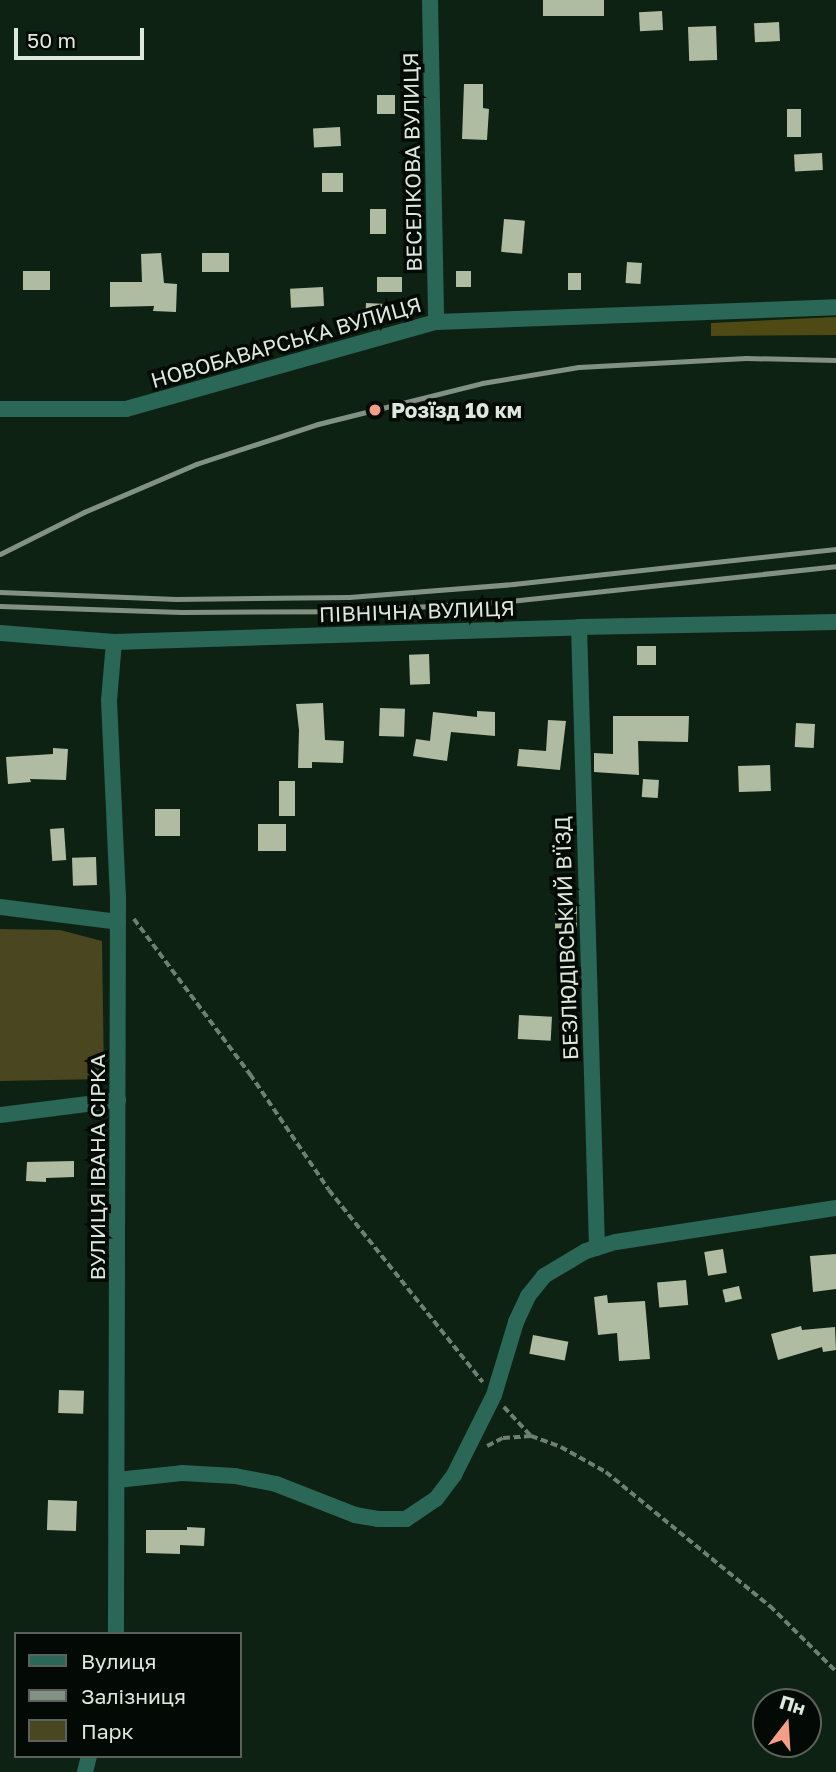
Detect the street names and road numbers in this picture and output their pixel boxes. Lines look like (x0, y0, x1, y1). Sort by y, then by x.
street label: ВЕСЕЛКОВА ВУЛИЦЯ (397, 52, 427, 272)
street label: НОВОБАВАРСЬКА ВУЛИЦЯ (148, 291, 424, 393)
street label: ПІВНІЧНА ВУЛИЦЯ (319, 595, 515, 627)
street label: БЕЗЛЮДІВСЬКИЙ В'ЇЗД (549, 816, 583, 1060)
street label: ВУЛИЦЯ ІВАНА СІРКА (84, 1054, 110, 1280)

